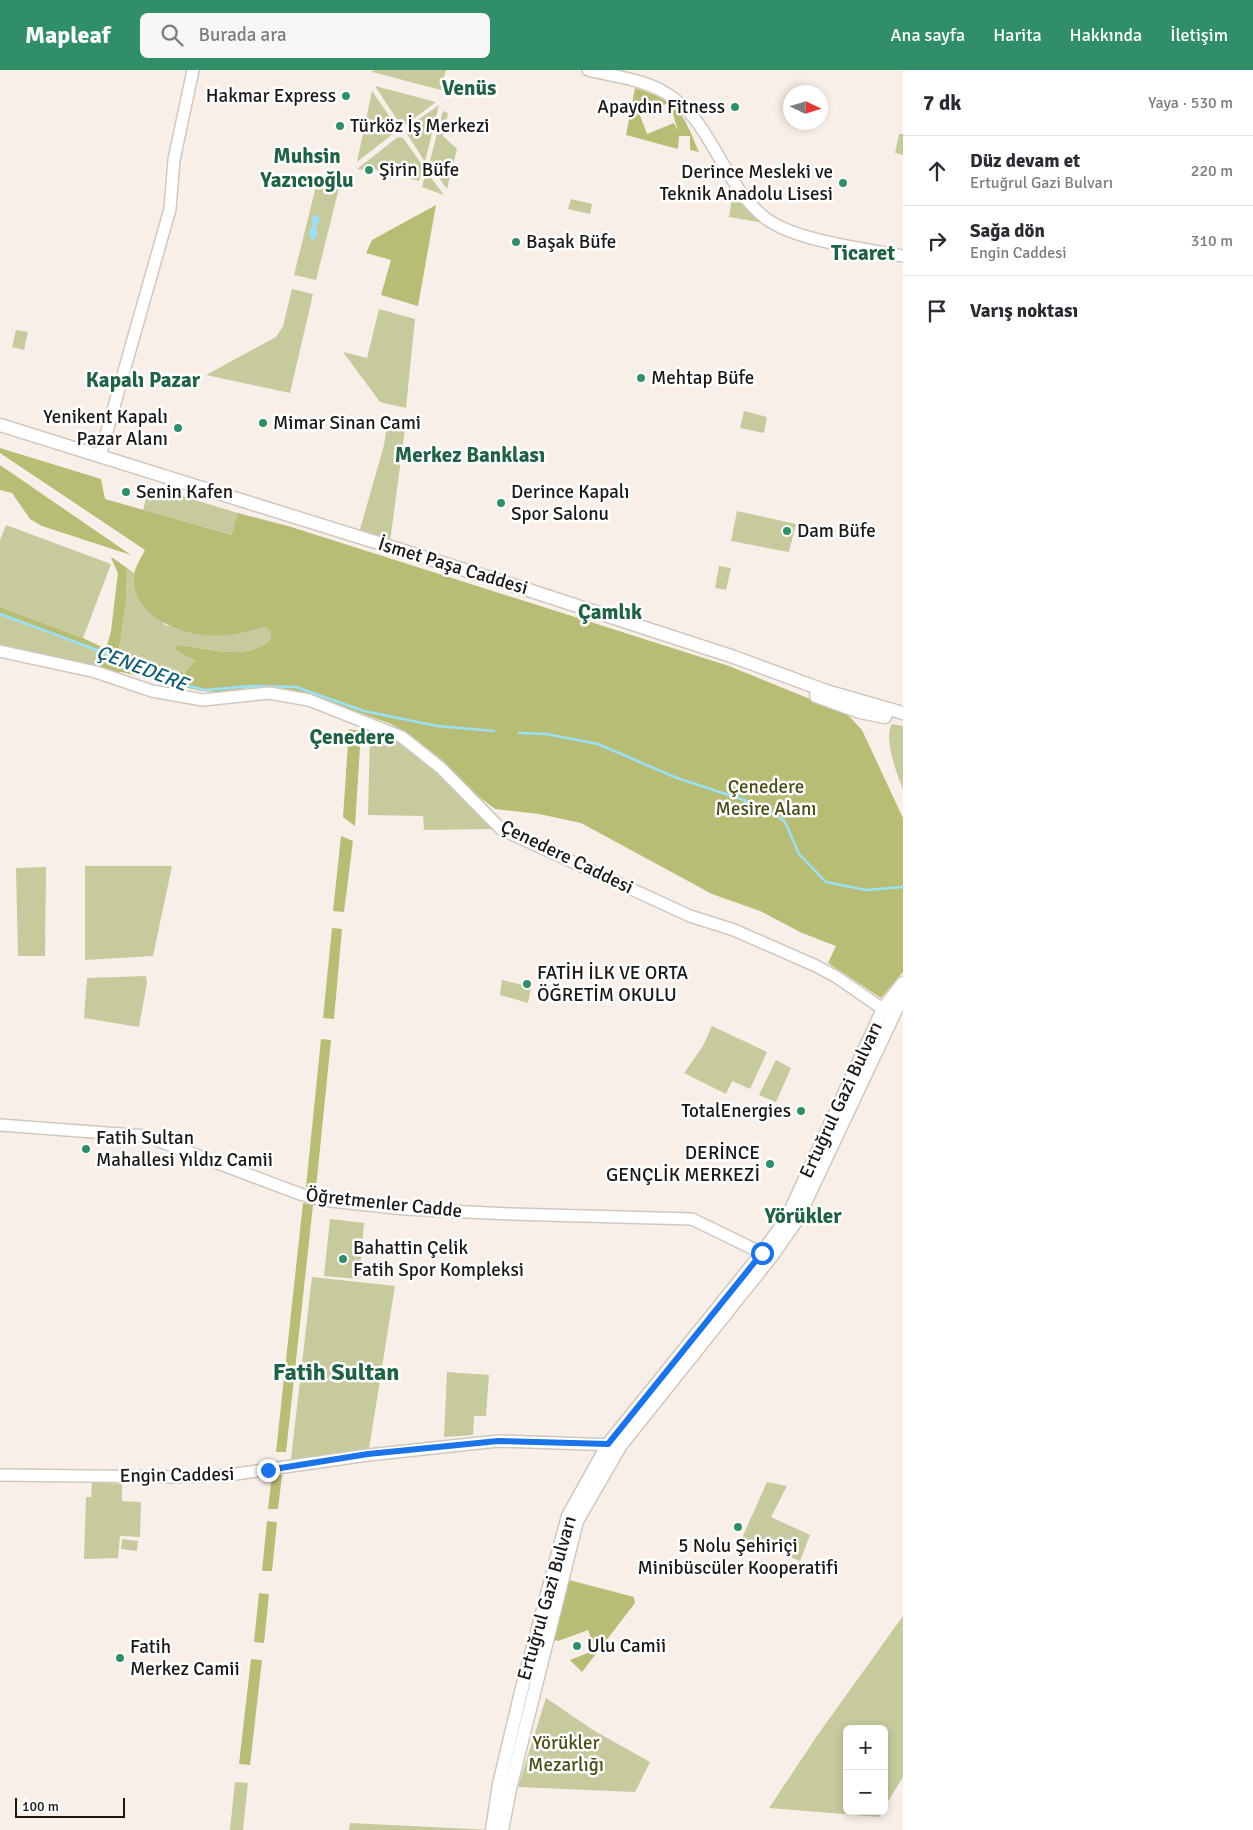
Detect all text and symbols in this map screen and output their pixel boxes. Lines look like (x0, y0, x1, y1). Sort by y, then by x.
search box (140, 13, 490, 58)
text: Mapleaf (25, 20, 110, 50)
icon: search (158, 21, 186, 49)
text: Burada ara (198, 23, 287, 47)
text: Ana sayfa (891, 24, 965, 46)
text: Harita (993, 24, 1042, 46)
text: Hakkında (1070, 24, 1142, 46)
text: İletişim (1170, 24, 1228, 46)
district label: Venüs (442, 75, 496, 101)
place label: Hakmar Express (206, 84, 336, 108)
north arrow (783, 85, 828, 130)
marker: Hakmar Express (340, 90, 352, 102)
text: 7 dk (923, 90, 961, 116)
text: Yaya · 530 m (1148, 93, 1233, 113)
place label: Apaydın Fitness (597, 95, 725, 119)
marker: Apaydın Fitness (729, 101, 741, 113)
place label: Türköz İş Merkezi (350, 114, 490, 138)
marker: Türköz İş Merkezi (334, 120, 346, 132)
district label: Muhsin Yazıcıoğlu (259, 143, 354, 193)
text: Düz devam et (970, 149, 1080, 173)
icon: ahead (923, 157, 951, 185)
place label: Şirin Büfe (379, 158, 459, 182)
place label: Derince Mesleki ve Teknik Anadolu Lisesi (660, 160, 833, 206)
text: 220 m (1191, 161, 1233, 181)
marker: Şirin Büfe (363, 164, 375, 176)
text: Ertuğrul Gazi Bulvarı (970, 173, 1113, 193)
marker: Derince Mesleki ve Teknik Anadolu Lisesi (837, 177, 849, 189)
text: Sağa dön (970, 219, 1045, 243)
icon: right (923, 227, 951, 255)
place label: Başak Büfe (526, 230, 616, 254)
text: 310 m (1191, 231, 1233, 251)
marker: Başak Büfe (510, 236, 522, 248)
district label: Ticaret (831, 240, 895, 266)
text: Engin Caddesi (970, 243, 1067, 263)
icon: arrive (923, 297, 951, 325)
text: Varış noktası (970, 299, 1078, 323)
place label: Mehtap Büfe (651, 366, 754, 390)
district label: Kapalı Pazar (86, 367, 201, 393)
marker: Mehtap Büfe (635, 372, 647, 384)
place label: Yenikent Kapalı Pazar Alanı (43, 405, 168, 451)
place label: Mimar Sinan Cami (273, 411, 421, 435)
marker: Mimar Sinan Cami (257, 417, 269, 429)
marker: Yenikent Kapalı Pazar Alanı (172, 422, 184, 434)
district label: Merkez Banklası (395, 442, 545, 468)
place label: Senin Kafen (136, 480, 233, 504)
place label: Derince Kapalı Spor Salonu (511, 480, 630, 526)
marker: Senin Kafen (120, 486, 132, 498)
marker: Derince Kapalı Spor Salonu (495, 497, 507, 509)
place label: Dam Büfe (797, 519, 876, 543)
marker: Dam Büfe (781, 525, 793, 537)
street label: İsmet Paşa Caddesi (375, 532, 531, 600)
district label: Çamlık (578, 599, 642, 625)
water label: ÇENEDERE (93, 639, 194, 698)
district label: Çenedere (309, 724, 395, 750)
park label: Çenedere Mesire Alanı (716, 775, 816, 821)
street label: Çenedere Caddesi (497, 815, 637, 899)
place label: FATİH İLK VE ORTA ÖĞRETİM OKULU (537, 961, 689, 1007)
marker: FATİH İLK VE ORTA ÖĞRETİM OKULU (521, 978, 533, 990)
street label: Ertuğrul Gazi Bulvarı (794, 1018, 888, 1182)
place label: TotalEnergies (681, 1099, 791, 1123)
marker: TotalEnergies (795, 1105, 807, 1117)
place label: Fatih Sultan Mahallesi Yıldız Camii (96, 1126, 273, 1172)
place label: DERİNCE GENÇLİK MERKEZİ (606, 1141, 760, 1187)
marker: Fatih Sultan Mahallesi Yıldız Camii (80, 1143, 92, 1155)
marker: DERİNCE GENÇLİK MERKEZİ (764, 1158, 776, 1170)
street label: Öğretmenler Cadde (305, 1183, 463, 1223)
district label: Yörükler (763, 1203, 842, 1229)
place label: Bahattin Çelik Fatih Spor Kompleksi (353, 1236, 524, 1282)
route start (751, 1242, 774, 1265)
marker: Bahattin Çelik Fatih Spor Kompleksi (337, 1253, 349, 1265)
district label: Fatih Sultan (273, 1357, 399, 1387)
route end (257, 1459, 280, 1482)
street label: Engin Caddesi (119, 1462, 235, 1488)
street label: Ertuğrul Gazi Bulvarı (512, 1513, 582, 1683)
marker: 5 Nolu Şehiriçi Minibüscüler Kooperatifi (732, 1521, 744, 1533)
place label: 5 Nolu Şehiriçi Minibüscüler Kooperatifi (638, 1534, 838, 1580)
place label: Ulu Camii (587, 1634, 666, 1658)
place label: Fatih Merkez Camii (130, 1635, 240, 1681)
marker: Ulu Camii (571, 1640, 583, 1652)
marker: Fatih Merkez Camii (114, 1652, 126, 1664)
map controls (843, 1725, 888, 1815)
button: + (843, 1725, 888, 1770)
park label: Yörükler Mezarlığı (528, 1731, 604, 1777)
button: − (843, 1770, 888, 1815)
scale bar (15, 1795, 125, 1818)
text: 100 m (22, 1798, 59, 1815)

